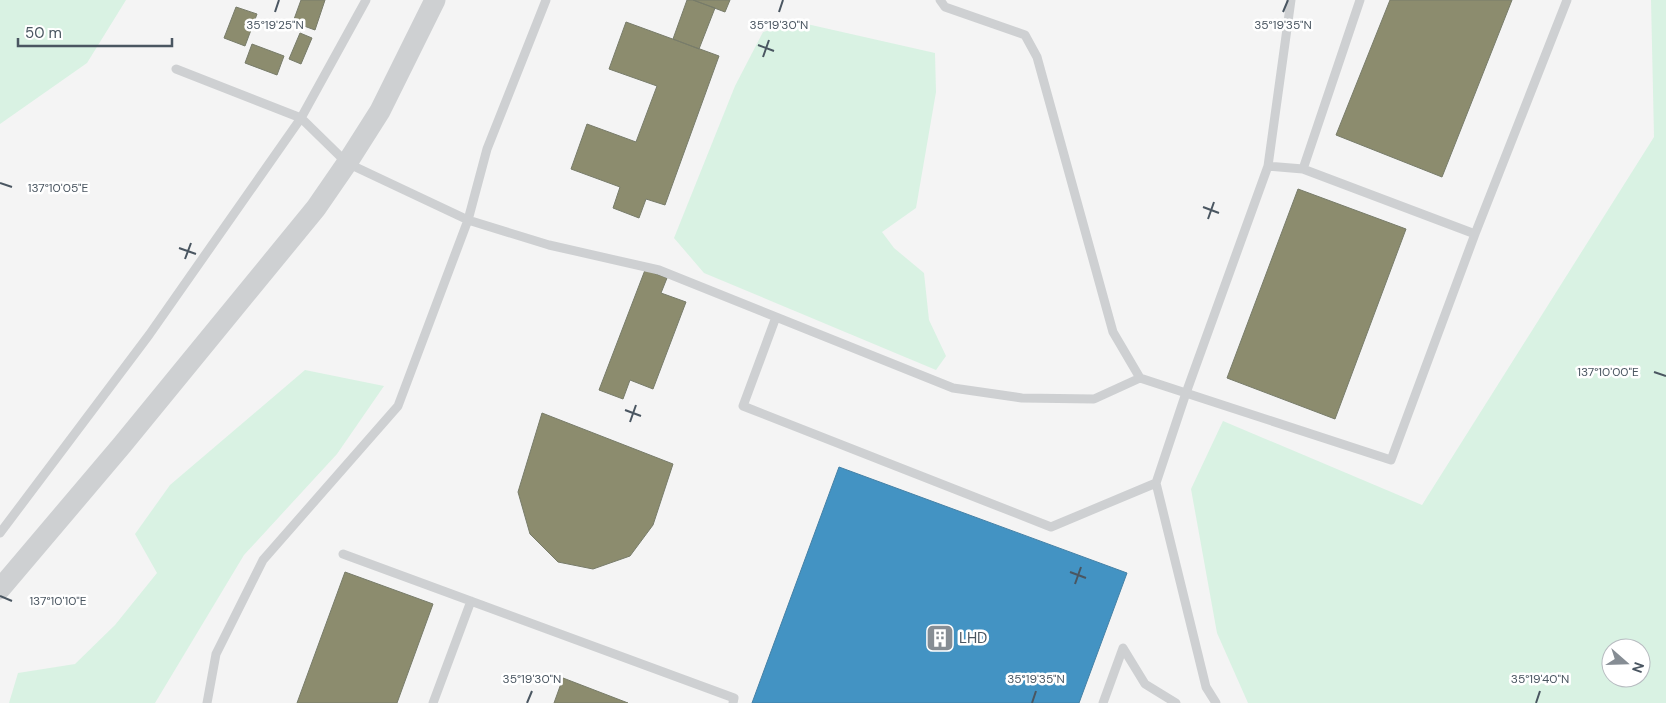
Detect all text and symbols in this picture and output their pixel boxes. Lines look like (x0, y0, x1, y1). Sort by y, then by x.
scale bar (18, 15, 171, 47)
text: 35°19'25"N (246, 17, 304, 33)
text: 35°19'30"N (750, 17, 808, 33)
text: 35°19'35"N (1254, 17, 1312, 33)
text: 50 m (25, 23, 62, 43)
text: 137°10'05"E (28, 180, 89, 196)
text: 137°10'00"E (1577, 364, 1639, 380)
text: 137°10'10"E (29, 593, 87, 609)
building icon: LHD (925, 623, 955, 653)
place label: LHD (959, 628, 987, 648)
north arrow (1601, 638, 1651, 688)
text: N (1628, 660, 1648, 675)
text: 35°19'30"N (503, 671, 561, 687)
text: 35°19'35"N (1007, 671, 1065, 687)
text: 35°19'40"N (1511, 671, 1569, 687)

